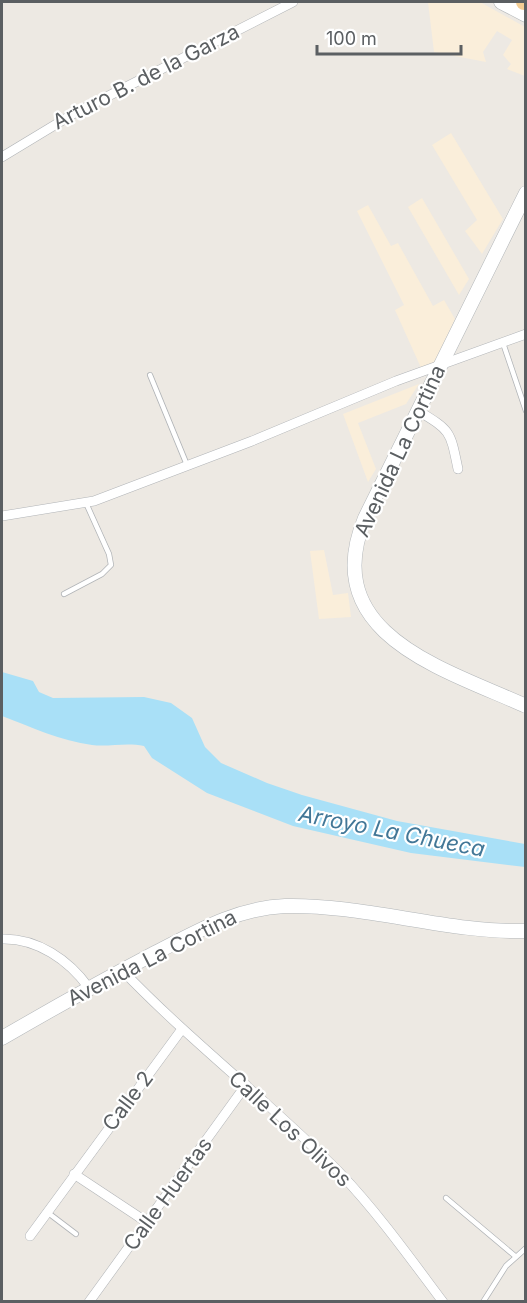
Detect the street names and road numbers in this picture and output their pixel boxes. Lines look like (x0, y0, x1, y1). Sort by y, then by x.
street label: Arturo B. de la Garza (48, 19, 243, 135)
street label: Avenida La Cortina (349, 361, 450, 541)
street label: Avenida La Cortina (63, 904, 241, 1011)
street label: Calle 2 (97, 1066, 158, 1135)
street label: Calle Los Olivos (224, 1066, 357, 1192)
street label: Calle Huertas (118, 1132, 217, 1255)

